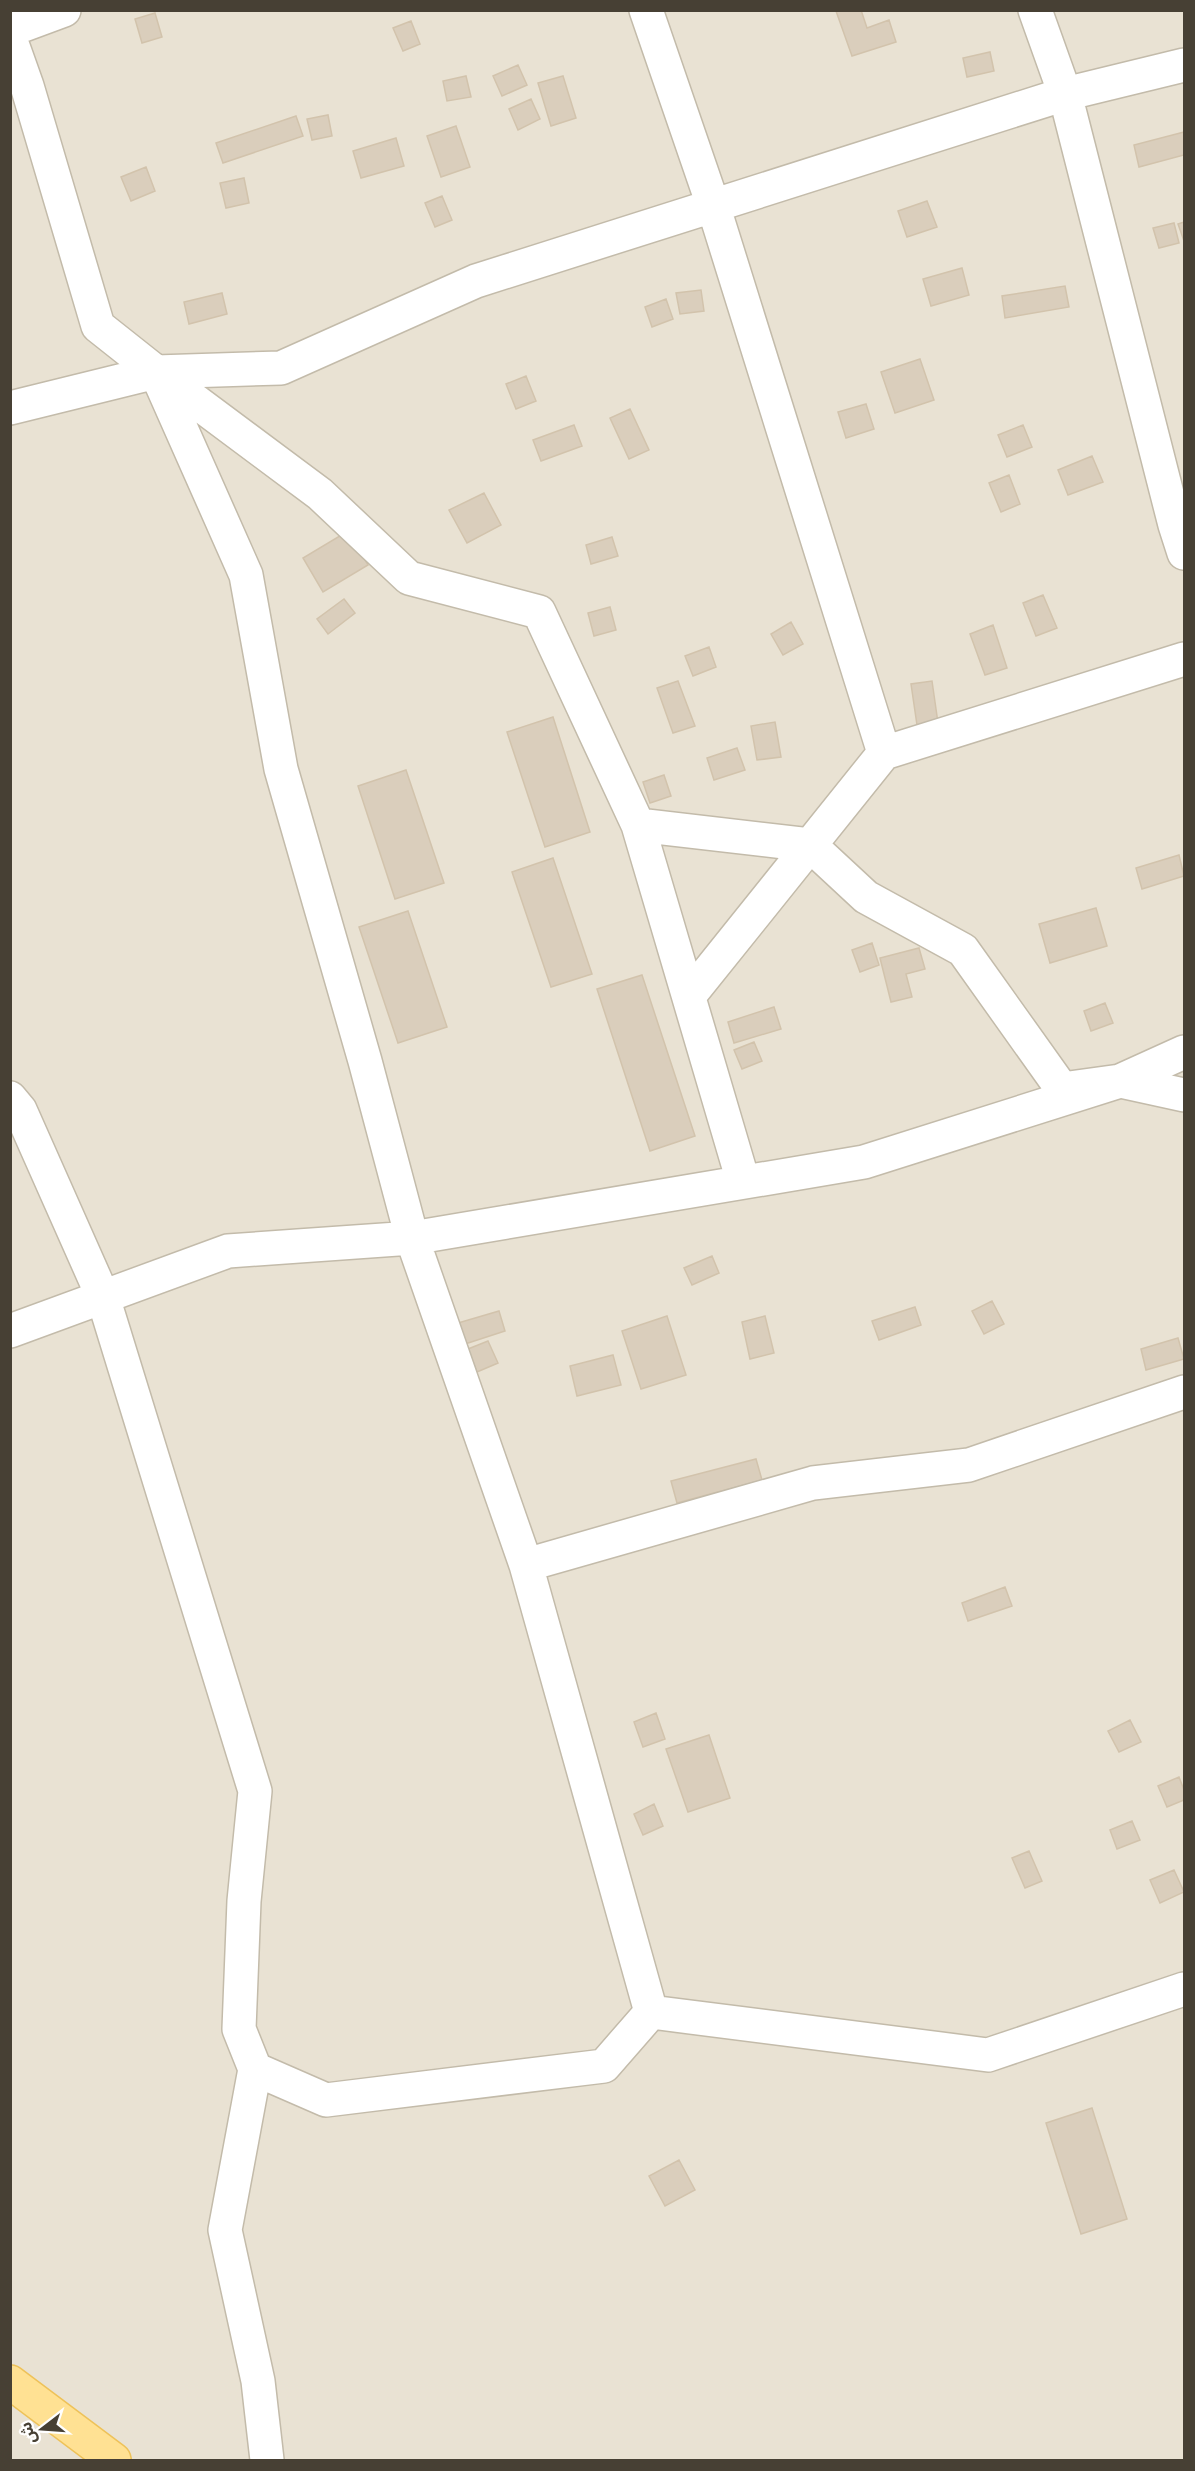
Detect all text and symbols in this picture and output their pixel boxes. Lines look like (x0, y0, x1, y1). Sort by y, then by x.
north arrow (12, 2399, 72, 2459)
text: ش (16, 2420, 40, 2446)

